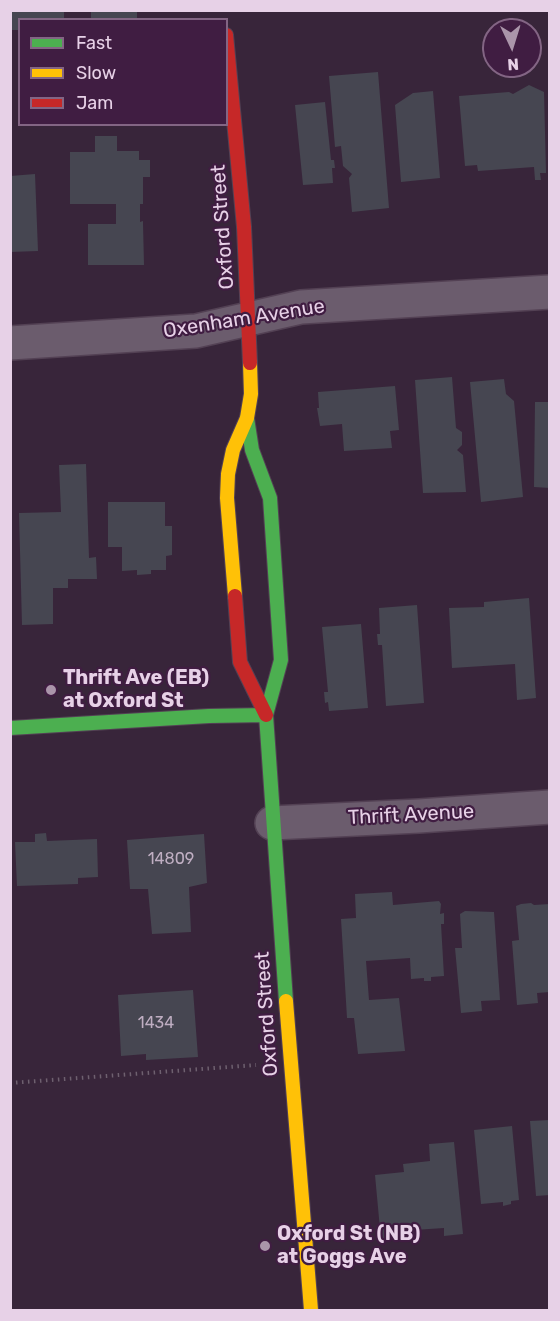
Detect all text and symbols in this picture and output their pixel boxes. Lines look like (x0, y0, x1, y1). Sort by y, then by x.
legend (18, 18, 228, 126)
north arrow (482, 18, 542, 78)
text: Fast (76, 32, 112, 54)
text: N (507, 55, 520, 74)
text: Slow (76, 62, 116, 84)
text: Jam (76, 92, 113, 114)
street label: Oxford Street (207, 164, 239, 290)
street label: Oxenham Avenue (161, 294, 327, 344)
place label: Thrift Ave (EB) at Oxford St (63, 666, 209, 713)
marker: Thrift Ave (EB) at Oxford St (44, 683, 58, 697)
street label: Thrift Avenue (347, 800, 475, 830)
house number: 14809 (148, 849, 194, 869)
street label: Oxford Street (251, 951, 283, 1077)
house number: 1434 (138, 1013, 174, 1033)
place label: Oxford St (NB) at Goggs Ave (277, 1222, 420, 1269)
marker: Oxford St (NB) at Goggs Ave (258, 1239, 272, 1253)

